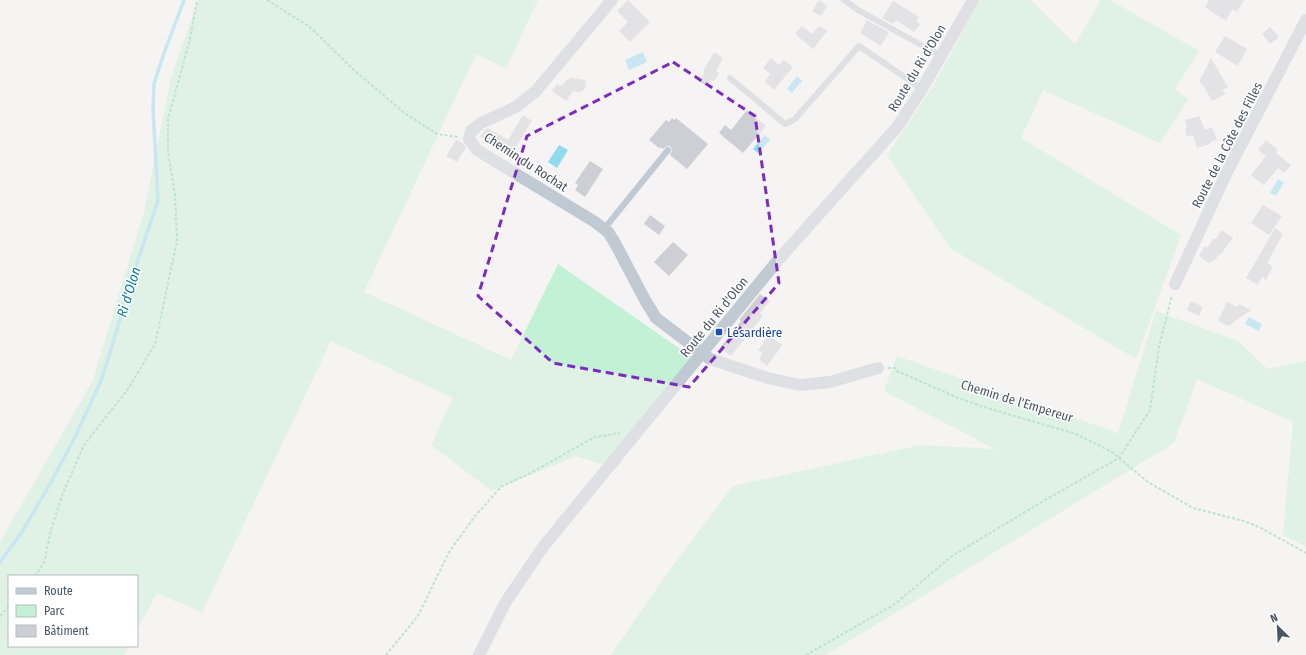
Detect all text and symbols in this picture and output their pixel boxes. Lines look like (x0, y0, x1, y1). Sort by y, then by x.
street label: Route du Ri d'Olon (885, 22, 949, 114)
street label: Route de la Côte des Filles (1189, 79, 1266, 210)
street label: Chemin du Rochat (481, 129, 571, 195)
water label: Ri d'Olon (113, 265, 145, 319)
street label: Route du Ri d'Olon (677, 274, 751, 360)
place label: Lésardière (727, 325, 782, 340)
marker: Lésardière (714, 327, 724, 337)
street label: Chemin de l'Empereur (959, 377, 1075, 425)
legend (8, 575, 138, 647)
text: Route (44, 584, 73, 598)
text: Parc (44, 604, 65, 618)
north arrow (1258, 607, 1298, 647)
text: N (1268, 611, 1280, 626)
text: Bâtiment (44, 624, 89, 638)

